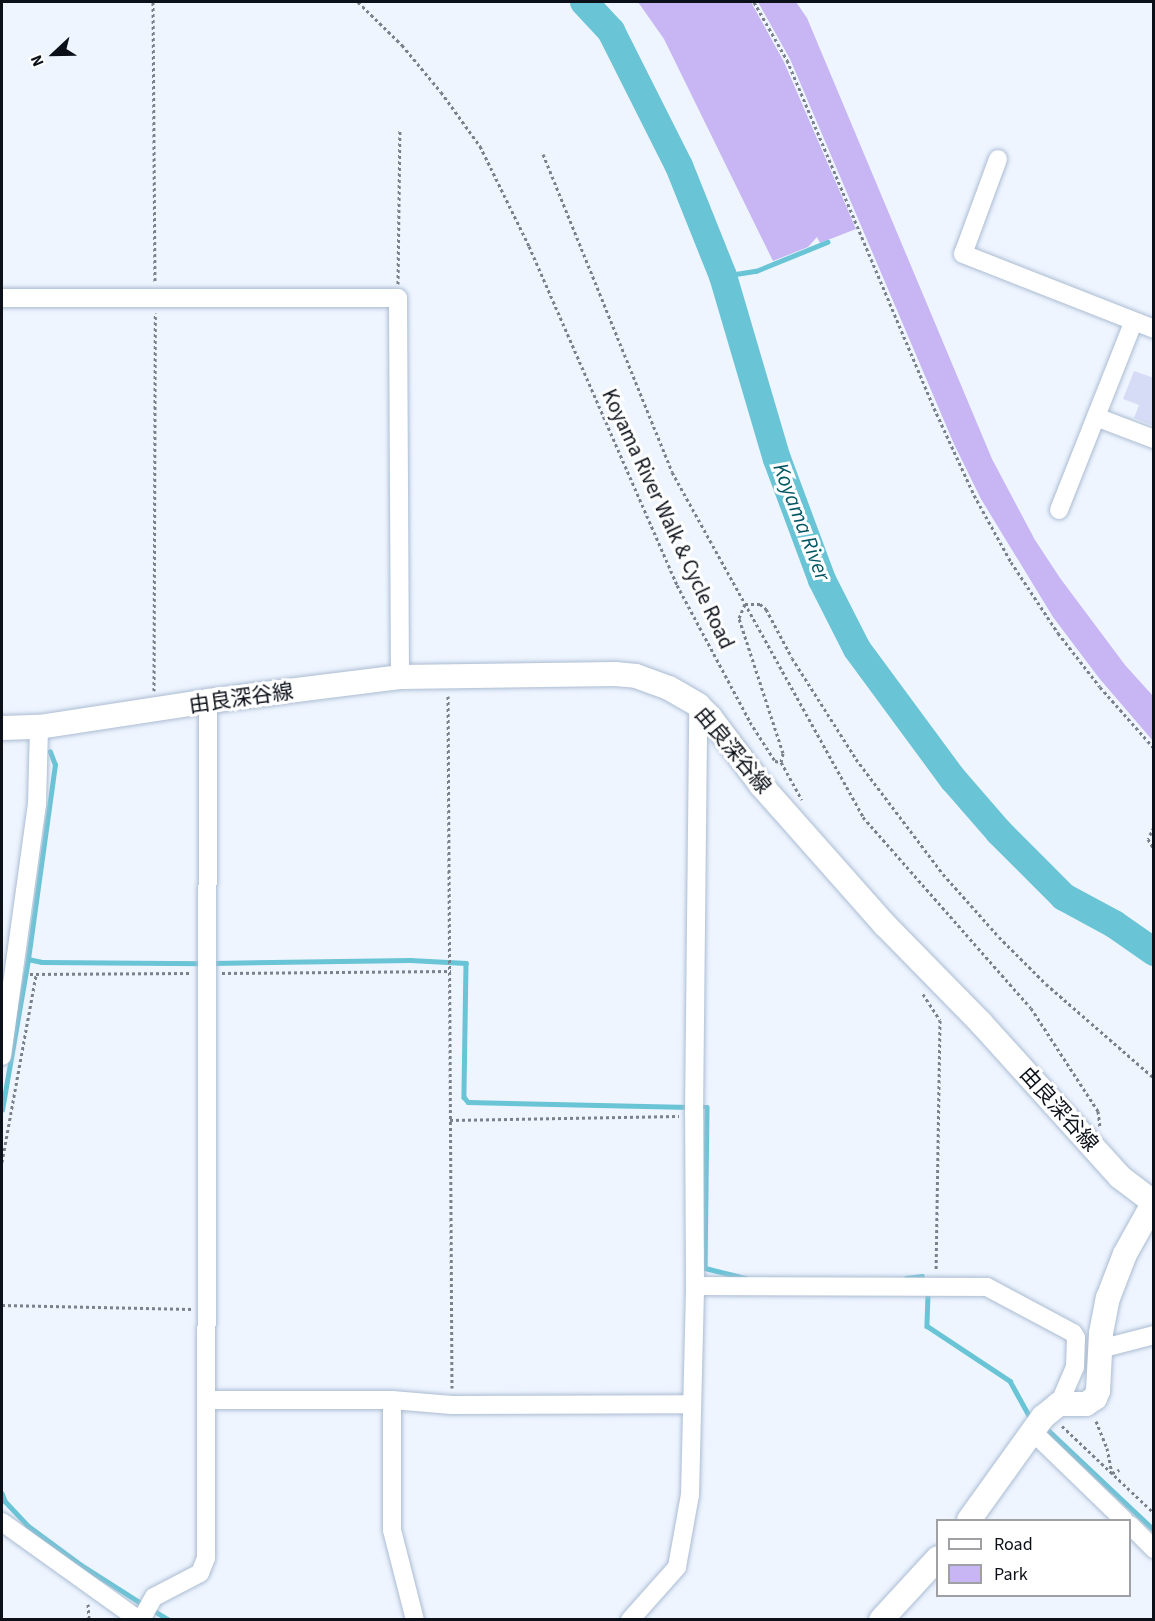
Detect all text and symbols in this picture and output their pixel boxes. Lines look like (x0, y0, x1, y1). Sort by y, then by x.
north arrow (24, 24, 84, 84)
text: N (25, 52, 50, 70)
street label: Koyama River Walk & Cycle Road (597, 385, 739, 653)
water label: Koyama River (767, 460, 835, 584)
street label: 由良深谷線 (187, 678, 295, 718)
street label: 由良深谷線 (690, 702, 776, 798)
street label: 由良深谷線 (1015, 1062, 1103, 1156)
legend (936, 1519, 1131, 1597)
text: Road (994, 1532, 1033, 1557)
text: Park (994, 1562, 1028, 1587)

